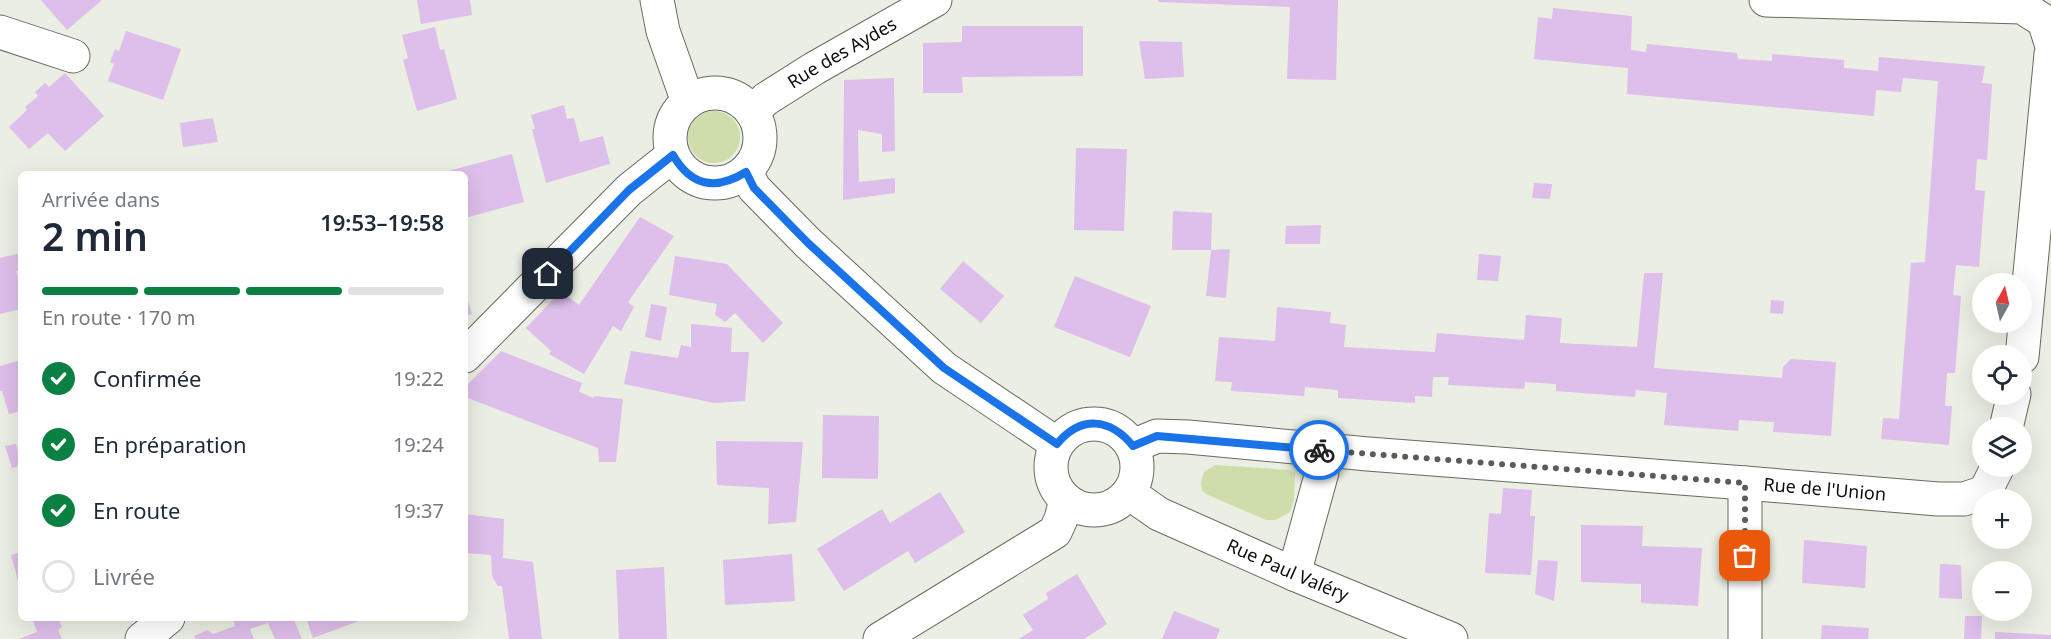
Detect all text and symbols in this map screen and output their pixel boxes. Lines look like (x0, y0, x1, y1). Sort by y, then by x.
street label: Rue des Aydes (783, 11, 901, 93)
text: Arrivée dans (42, 186, 160, 213)
text: 19:53–19:58 (320, 207, 444, 237)
text: 2 min (42, 209, 148, 262)
pin (522, 248, 573, 299)
icon: home (531, 257, 564, 290)
north arrow (1972, 273, 2032, 333)
map controls (1972, 273, 2032, 621)
text: En route · 170 m (42, 304, 195, 331)
button: locate (1972, 345, 2032, 405)
icon: check (42, 362, 75, 395)
text: Confirmée (93, 363, 202, 393)
text: 19:22 (393, 365, 444, 392)
button: layers (1972, 417, 2032, 477)
courier (1289, 420, 1349, 480)
icon: check (42, 428, 75, 461)
text: En préparation (93, 429, 247, 459)
text: 19:24 (393, 431, 444, 458)
icon: bike (1303, 434, 1336, 467)
street label: Rue de l'Union (1763, 472, 1887, 506)
button: + (1972, 489, 2032, 549)
icon: check (42, 494, 75, 527)
text: En route (93, 495, 180, 525)
text: 19:37 (393, 497, 444, 524)
pin (1719, 530, 1770, 581)
street label: Rue Paul Valéry (1223, 533, 1353, 607)
icon: bag (1728, 539, 1761, 572)
text: Livrée (93, 561, 155, 591)
button: − (1972, 561, 2032, 621)

